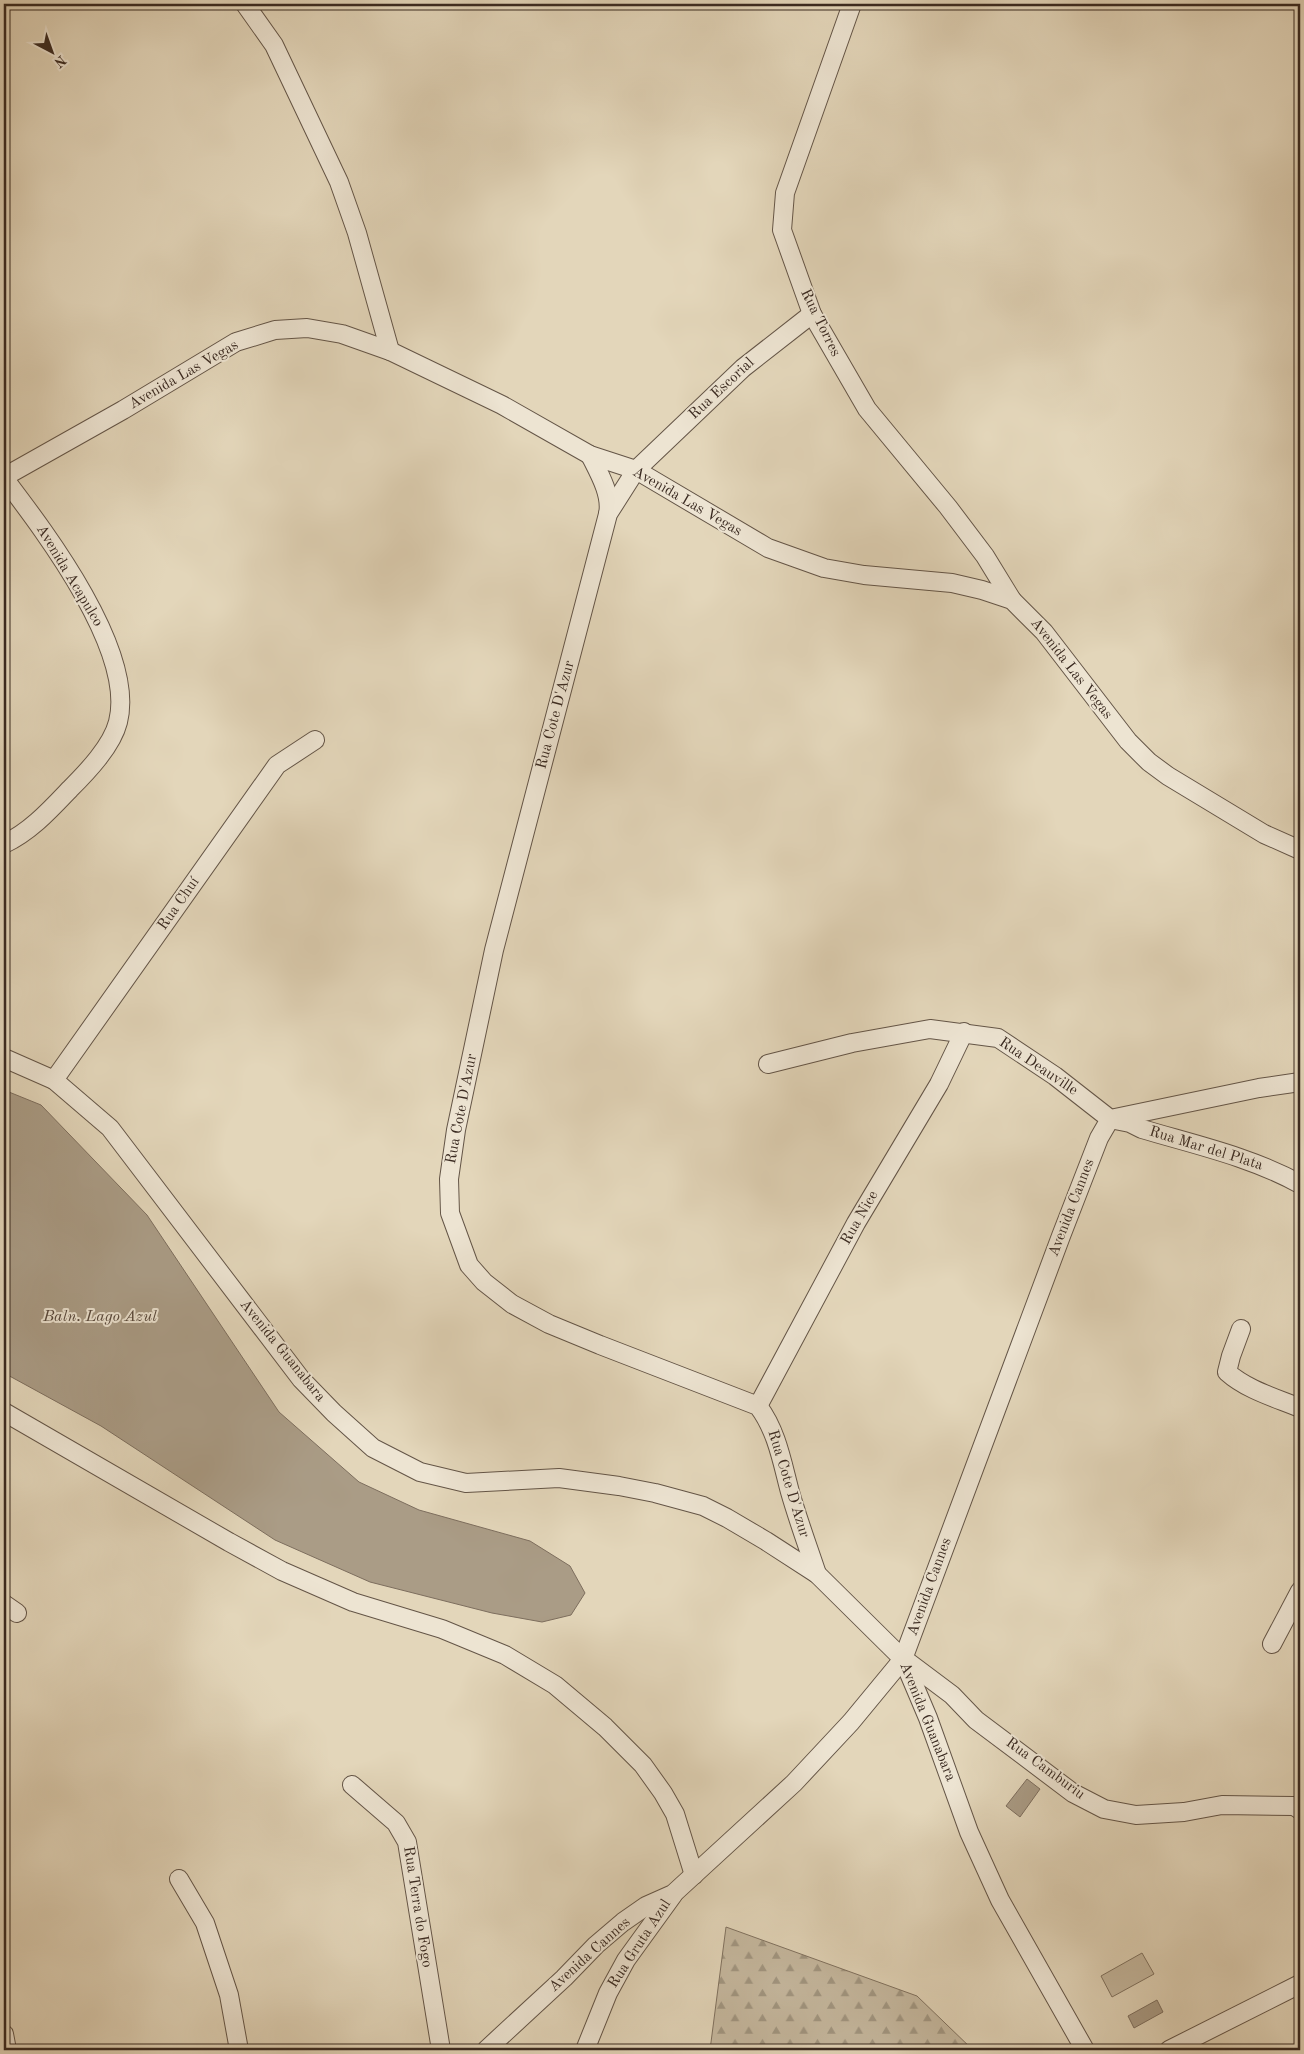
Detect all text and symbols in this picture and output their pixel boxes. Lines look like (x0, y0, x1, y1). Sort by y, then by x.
north arrow (28, 28, 78, 78)
text: N (51, 52, 69, 70)
street label: Rua Torres (797, 287, 843, 359)
street label: Avenida Las Vegas (127, 338, 241, 412)
street label: Rua Escorial (687, 355, 757, 423)
street label: Avenida Las Vegas (630, 465, 744, 539)
street label: Avenida Acapulco (33, 523, 105, 629)
street label: Avenida Las Vegas (1027, 616, 1115, 722)
street label: Rua Cote D'Azur (534, 659, 578, 771)
street label: Rua Chuí (155, 874, 203, 933)
street label: Rua Deauville (996, 1035, 1080, 1099)
street label: Rua Cote D'Azur (444, 1053, 480, 1165)
street label: Rua Mar del Plata (1147, 1125, 1265, 1174)
street label: Avenida Cannes (1046, 1157, 1098, 1259)
street label: Rua Nice (839, 1188, 881, 1247)
street label: Avenida Guanabara (236, 1297, 328, 1405)
water label: Baln. Lago Azul (42, 1309, 157, 1325)
street label: Rua Cote D'Azur (764, 1428, 812, 1540)
street label: Avenida Cannes (905, 1536, 955, 1638)
street label: Avenida Guanabara (896, 1660, 958, 1784)
street label: Rua Camburiu (1003, 1735, 1087, 1803)
street label: Rua Terra do Fogo (400, 1845, 434, 1969)
street label: Rua Gruta Azul (606, 1897, 674, 1991)
street label: Avenida Cannes (547, 1915, 633, 1995)

